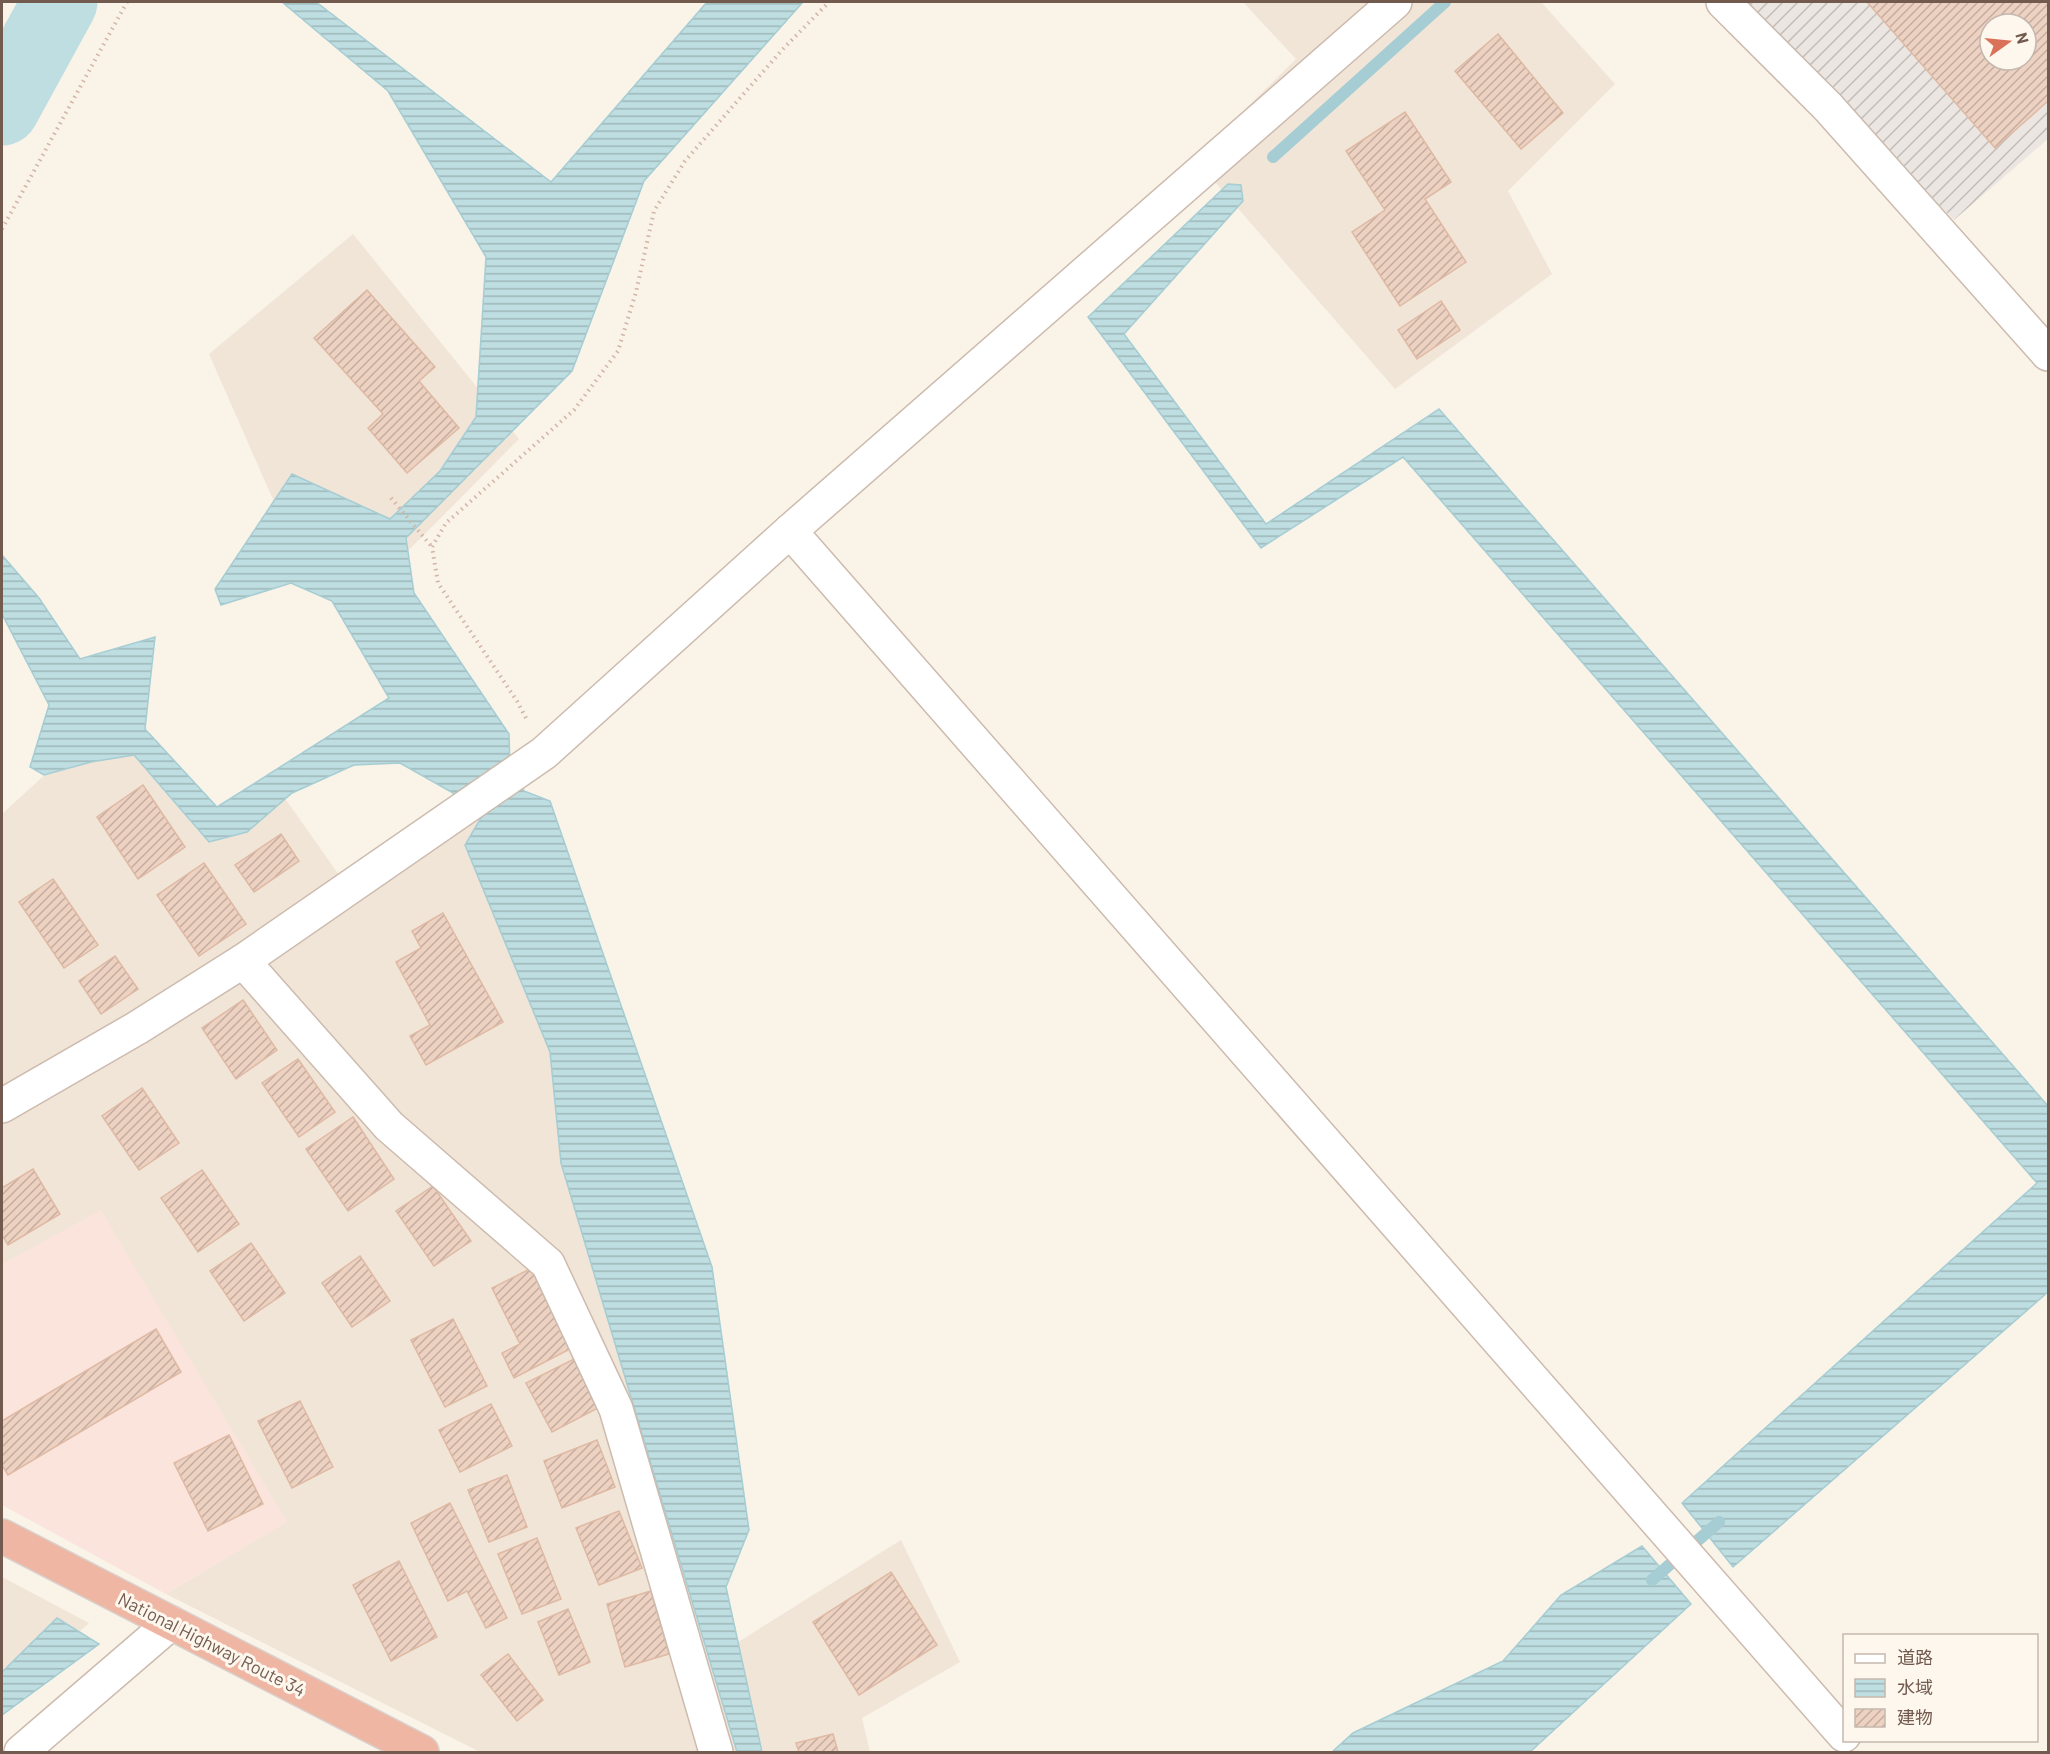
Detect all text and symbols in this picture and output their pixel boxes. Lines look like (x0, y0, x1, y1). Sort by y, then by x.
north arrow (1978, 12, 2038, 72)
text: N (2012, 30, 2034, 46)
street label: National Highway Route 34 (115, 1587, 309, 1701)
legend (1843, 1634, 2038, 1742)
text: 道路 (1897, 1646, 1933, 1668)
text: 水域 (1897, 1676, 1933, 1698)
text: 建物 (1897, 1706, 1933, 1728)

